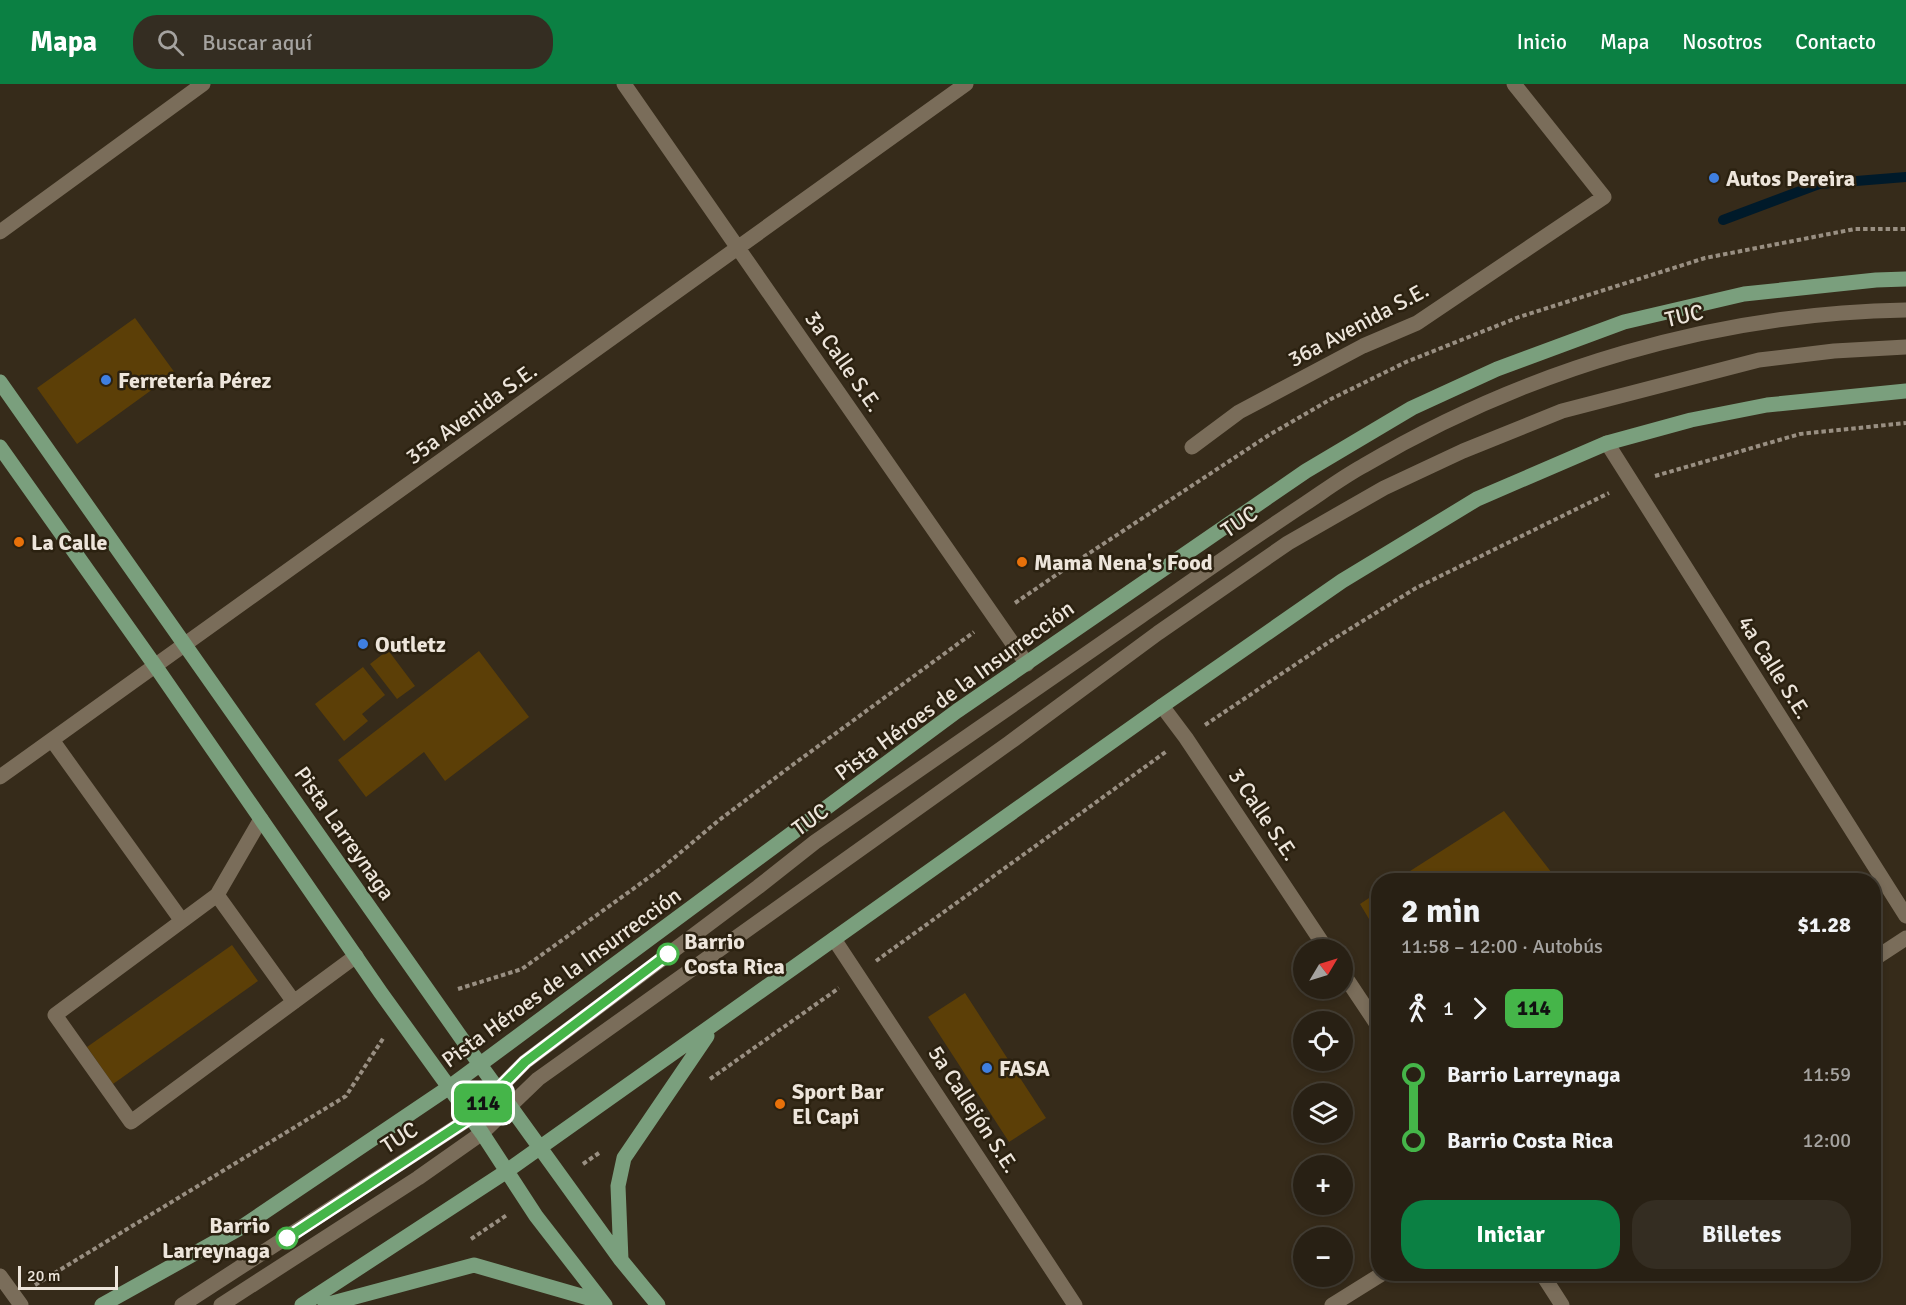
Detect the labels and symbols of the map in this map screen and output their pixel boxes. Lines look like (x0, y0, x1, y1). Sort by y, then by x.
place label: Autos Pereira (1726, 165, 1855, 192)
marker: Autos Pereira (1707, 171, 1721, 185)
street label: 36a Avenida S.E. (1283, 276, 1433, 373)
street label: TUC (1662, 298, 1706, 333)
street label: 3a Calle S.E. (799, 306, 888, 417)
street label: 35a Avenida S.E. (400, 357, 542, 470)
place label: Ferretería Pérez (118, 367, 272, 394)
marker: Ferretería Pérez (99, 373, 113, 387)
street label: TUC (1216, 499, 1263, 543)
place label: La Calle (31, 529, 108, 556)
marker: La Calle (12, 535, 26, 549)
place label: Mama Nena's Food (1034, 549, 1213, 576)
marker: Mama Nena's Food (1015, 555, 1029, 569)
street label: Pista Héroes de la Insurrección (829, 594, 1079, 786)
street label: 4a Calle S.E. (1732, 611, 1817, 724)
place label: Outletz (375, 631, 446, 658)
marker: Outletz (356, 637, 370, 651)
street label: Pista Larreynaga (289, 761, 401, 905)
street label: 3 Calle S.E. (1223, 763, 1304, 866)
street label: TUC (787, 797, 834, 842)
street label: Pista Héroes de la Insurrección (436, 881, 686, 1073)
place label: Barrio Costa Rica (684, 928, 785, 980)
north arrow (1293, 939, 1353, 999)
marker: Barrio Costa Rica (657, 943, 679, 965)
street label: 5a Callejón S.E. (922, 1041, 1025, 1178)
place label: FASA (999, 1055, 1050, 1082)
marker: FASA (980, 1061, 994, 1075)
place label: Sport Bar El Capi (792, 1078, 884, 1130)
line badge: 114 (448, 1084, 518, 1122)
marker: Sport Bar El Capi (773, 1097, 787, 1111)
street label: TUC (376, 1116, 423, 1159)
place label: Barrio Larreynaga (162, 1212, 270, 1264)
marker: Barrio Larreynaga (276, 1227, 298, 1249)
scale bar (18, 1263, 118, 1290)

